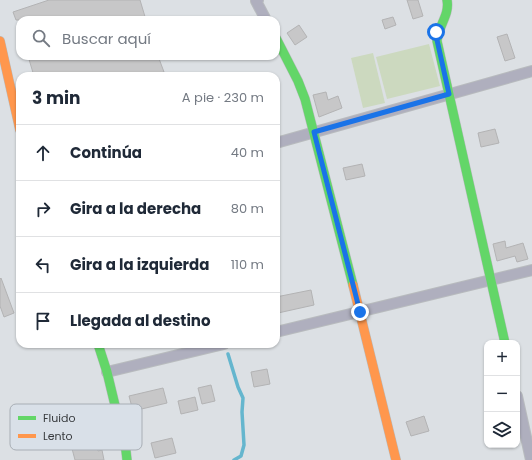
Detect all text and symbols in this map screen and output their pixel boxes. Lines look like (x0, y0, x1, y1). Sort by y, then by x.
search box (16, 16, 280, 60)
route start (427, 23, 445, 41)
icon: search (30, 27, 52, 49)
text: Buscar aquí (62, 28, 151, 49)
text: 3 min (32, 86, 80, 110)
text: A pie · 230 m (182, 88, 264, 107)
icon: ahead (32, 142, 54, 164)
text: Continúa (70, 142, 142, 163)
text: 40 m (231, 143, 264, 162)
icon: right (32, 198, 54, 220)
text: Gira a la derecha (70, 198, 201, 219)
text: 80 m (231, 199, 264, 218)
icon: left (32, 254, 54, 276)
text: Gira a la izquierda (70, 254, 209, 275)
text: 110 m (231, 255, 264, 274)
route end (351, 303, 369, 321)
icon: arrive (32, 310, 54, 332)
text: Llegada al destino (70, 310, 211, 331)
map controls (484, 340, 520, 448)
button: + (484, 340, 520, 376)
button: − (484, 376, 520, 412)
legend (10, 404, 142, 450)
text: Fluido (43, 410, 75, 426)
button: layers (484, 412, 520, 448)
text: Lento (43, 428, 73, 444)

